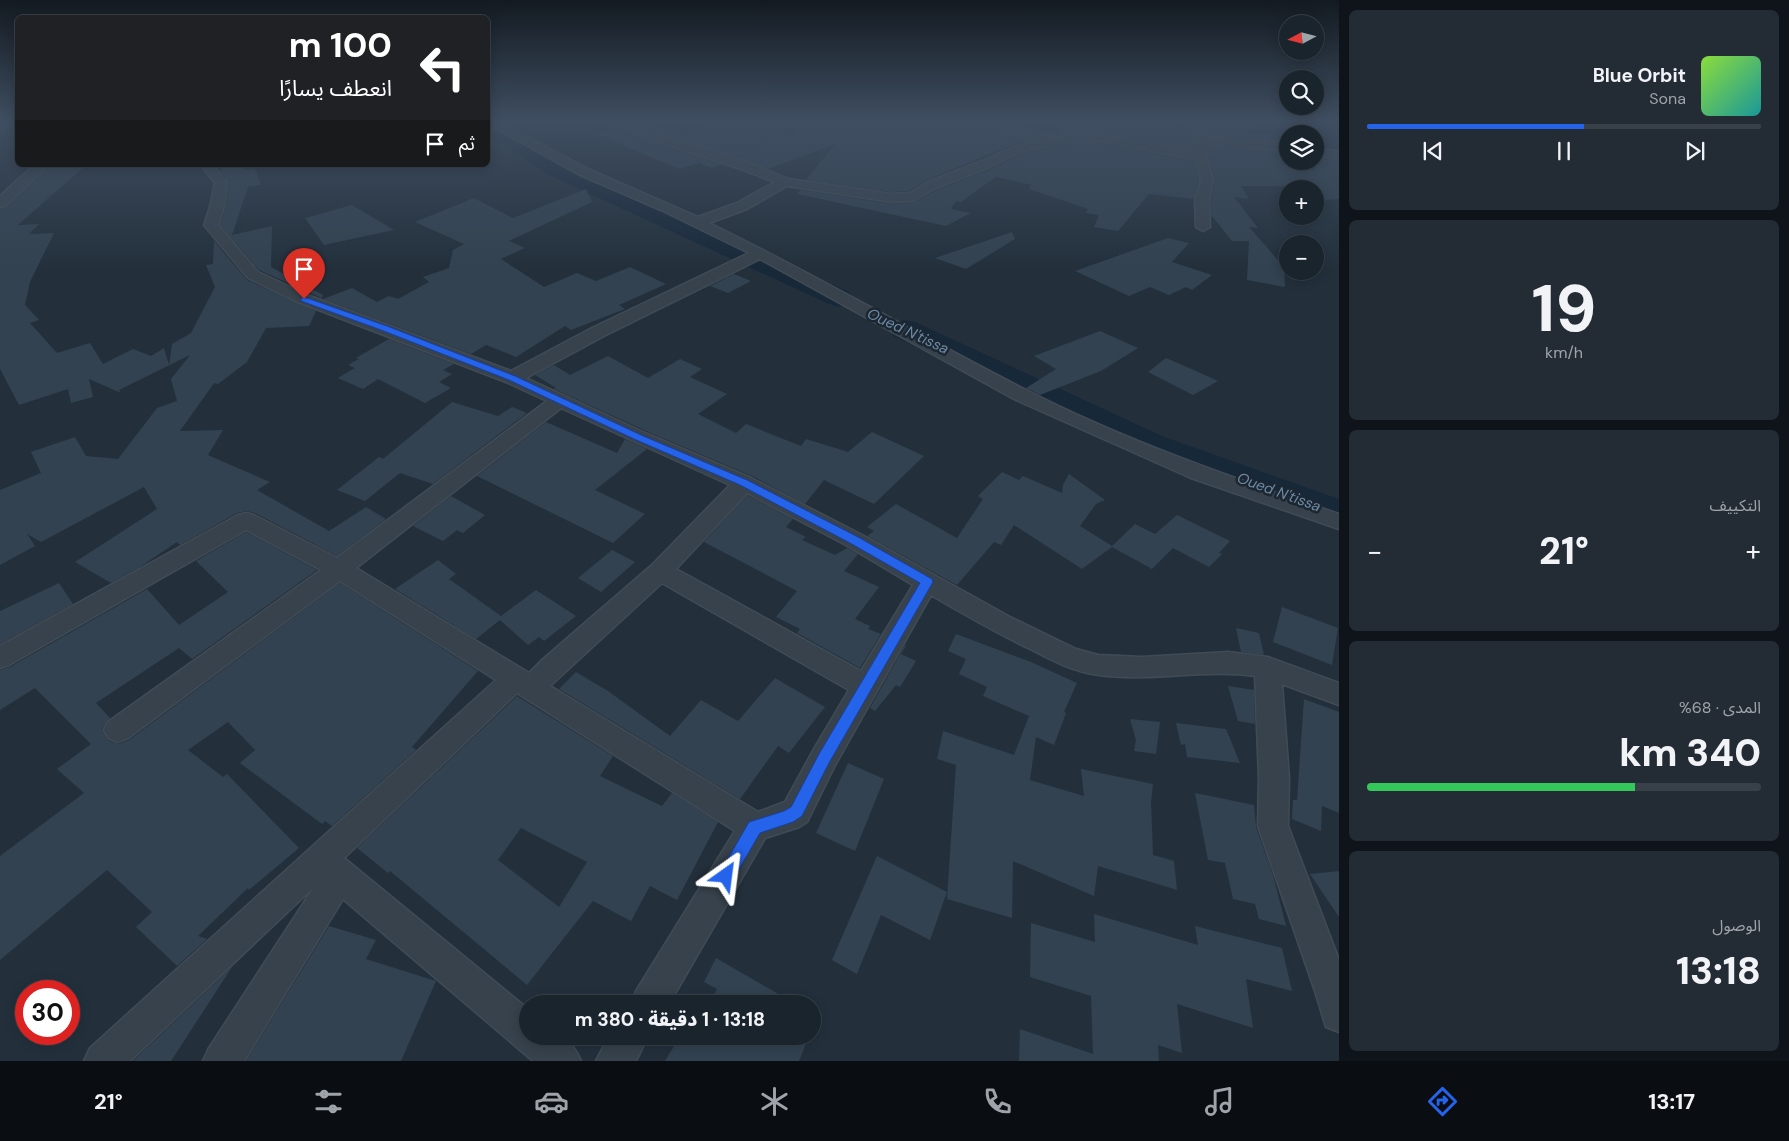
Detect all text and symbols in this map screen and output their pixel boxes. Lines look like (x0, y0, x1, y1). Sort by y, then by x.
north arrow (1279, 15, 1324, 60)
map controls (1279, 15, 1324, 280)
text: 100 m (289, 22, 392, 68)
icon: left (410, 35, 475, 100)
text: Blue Orbit (1593, 63, 1686, 88)
button: search (1279, 70, 1324, 115)
text: انعطف يسارًا (279, 74, 392, 103)
text: Sona (1649, 88, 1686, 109)
button: layers (1279, 125, 1324, 170)
icon: arrive (421, 130, 449, 158)
text: ثم (459, 131, 475, 156)
icon: previous (1419, 137, 1447, 165)
icon: pause (1550, 137, 1578, 165)
icon: next (1681, 137, 1709, 165)
button: + (1279, 180, 1324, 225)
button: − (1279, 235, 1324, 280)
pin (283, 248, 325, 299)
icon: arrive (290, 255, 318, 283)
text: 19 (1532, 267, 1596, 351)
water label: Oued N'tissa (864, 303, 952, 359)
text: km/h (1545, 342, 1583, 363)
water label: Oued N'tissa (1234, 468, 1324, 516)
text: التكييف (1709, 495, 1761, 516)
text: 21° (1539, 526, 1589, 576)
text: − (1367, 533, 1382, 570)
text: + (1746, 533, 1761, 570)
text: المدى · 68% (1679, 697, 1761, 718)
text: 340 km (1619, 728, 1761, 778)
position arrow (699, 849, 751, 901)
text: الوصول (1712, 915, 1761, 936)
text: 13:18 (1676, 946, 1761, 996)
speed limit sign: 30 (15, 980, 80, 1045)
text: 13:18 · 1 دقيقة · 380 m (575, 1007, 765, 1032)
icon: filters (311, 1084, 346, 1119)
icon: car (534, 1084, 569, 1119)
icon: climate (757, 1084, 792, 1119)
icon: phone (980, 1084, 1015, 1119)
icon: music (1202, 1084, 1237, 1119)
icon: directions (1425, 1084, 1460, 1119)
text: 21° (94, 1087, 123, 1116)
text: 13:17 (1648, 1087, 1695, 1116)

